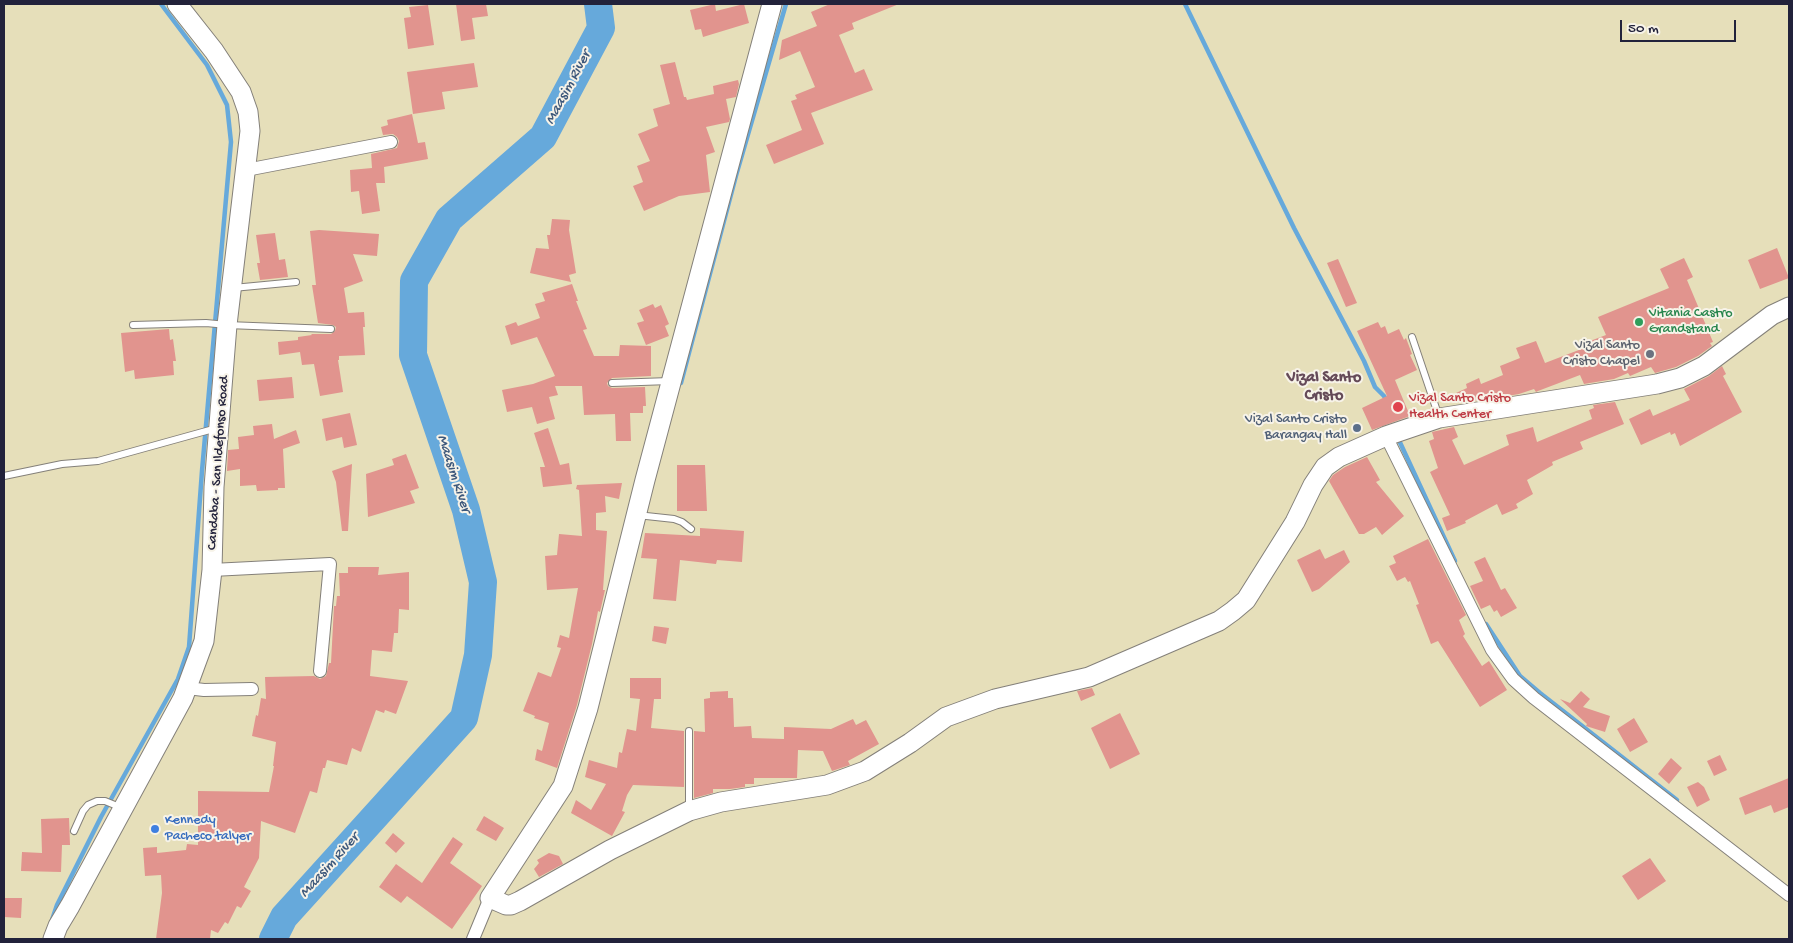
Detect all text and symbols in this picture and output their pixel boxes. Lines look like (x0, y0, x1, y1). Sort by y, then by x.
scale bar (1623, 10, 1739, 42)
text: 50 m (1628, 20, 1659, 38)
water label: Maasim River (542, 48, 596, 128)
place label: Vitania Castro Grandstand (1649, 306, 1733, 338)
marker: Vitania Castro Grandstand (1633, 316, 1645, 328)
place label: Vizal Santo Cristo Chapel (1563, 338, 1640, 371)
marker: Vizal Santo Cristo Chapel (1644, 348, 1656, 360)
district label: Vizal Santo Cristo (1287, 369, 1361, 407)
street label: Candaba - San Ildefonso Road (205, 375, 233, 551)
place label: Vizal Santo Cristo Health Center (1409, 391, 1511, 424)
marker: Vizal Santo Cristo Health Center (1391, 400, 1405, 414)
place label: Vizal Santo Cristo Barangay Hall (1245, 412, 1347, 444)
marker: Vizal Santo Cristo Barangay Hall (1351, 422, 1363, 434)
water label: Maasim River (432, 433, 474, 515)
place label: Kennedy Pacheco talyer (165, 813, 251, 846)
marker: Kennedy Pacheco talyer (149, 823, 161, 835)
water label: Maasim River (296, 830, 364, 902)

